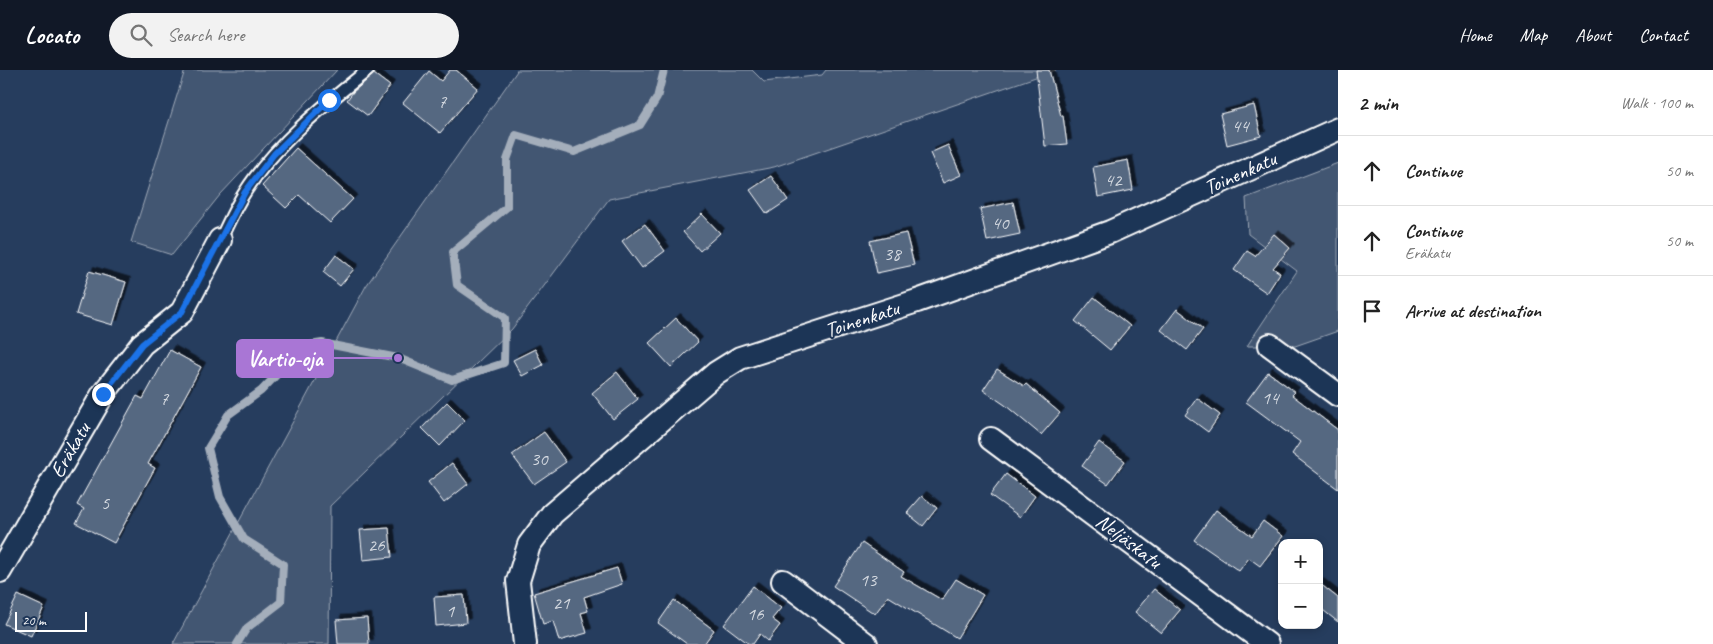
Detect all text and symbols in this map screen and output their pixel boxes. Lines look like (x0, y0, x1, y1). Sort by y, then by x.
search box (109, 13, 459, 58)
text: Locato (25, 20, 79, 50)
icon: search (127, 21, 155, 49)
text: Search here (167, 23, 245, 47)
text: Home (1459, 24, 1492, 46)
text: Map (1520, 24, 1547, 46)
text: About (1575, 24, 1611, 46)
text: Contact (1639, 24, 1688, 46)
route start (318, 89, 341, 112)
house number: 7 (438, 90, 448, 114)
text: 2 min (1358, 90, 1398, 116)
text: Walk · 100 m (1621, 93, 1693, 113)
house number: 44 (1231, 114, 1251, 138)
street label: Toinenkatu (1200, 145, 1281, 200)
icon: ahead (1358, 157, 1386, 185)
text: Continue (1405, 159, 1462, 183)
text: 50 m (1666, 161, 1693, 181)
house number: 42 (1104, 168, 1123, 192)
house number: 40 (991, 211, 1010, 235)
text: Continue (1405, 219, 1462, 243)
icon: ahead (1358, 227, 1386, 255)
text: 50 m (1666, 231, 1693, 251)
house number: 38 (883, 242, 903, 266)
text: Eräkatu (1405, 243, 1450, 263)
street label: Toinenkatu (822, 294, 903, 343)
icon: arrive (1358, 297, 1386, 325)
text: Arrive at destination (1405, 299, 1541, 323)
callout: Vartio-oja (237, 340, 333, 377)
text: Vartio-oja (247, 345, 325, 373)
route end (92, 383, 115, 406)
house number: 14 (1261, 386, 1281, 410)
house number: 7 (160, 387, 170, 411)
street label: Eräkatu (44, 417, 97, 482)
house number: 30 (530, 447, 549, 471)
house number: 5 (101, 491, 111, 515)
street label: Neljäskatu (1091, 508, 1168, 575)
house number: 26 (367, 533, 386, 557)
map controls (1278, 539, 1323, 629)
button: + (1278, 539, 1323, 584)
house number: 13 (859, 568, 878, 592)
button: − (1278, 584, 1323, 629)
house number: 21 (552, 591, 571, 615)
house number: 1 (446, 599, 456, 623)
house number: 16 (746, 602, 765, 626)
scale bar (15, 609, 88, 632)
text: 20 m (22, 612, 46, 629)

